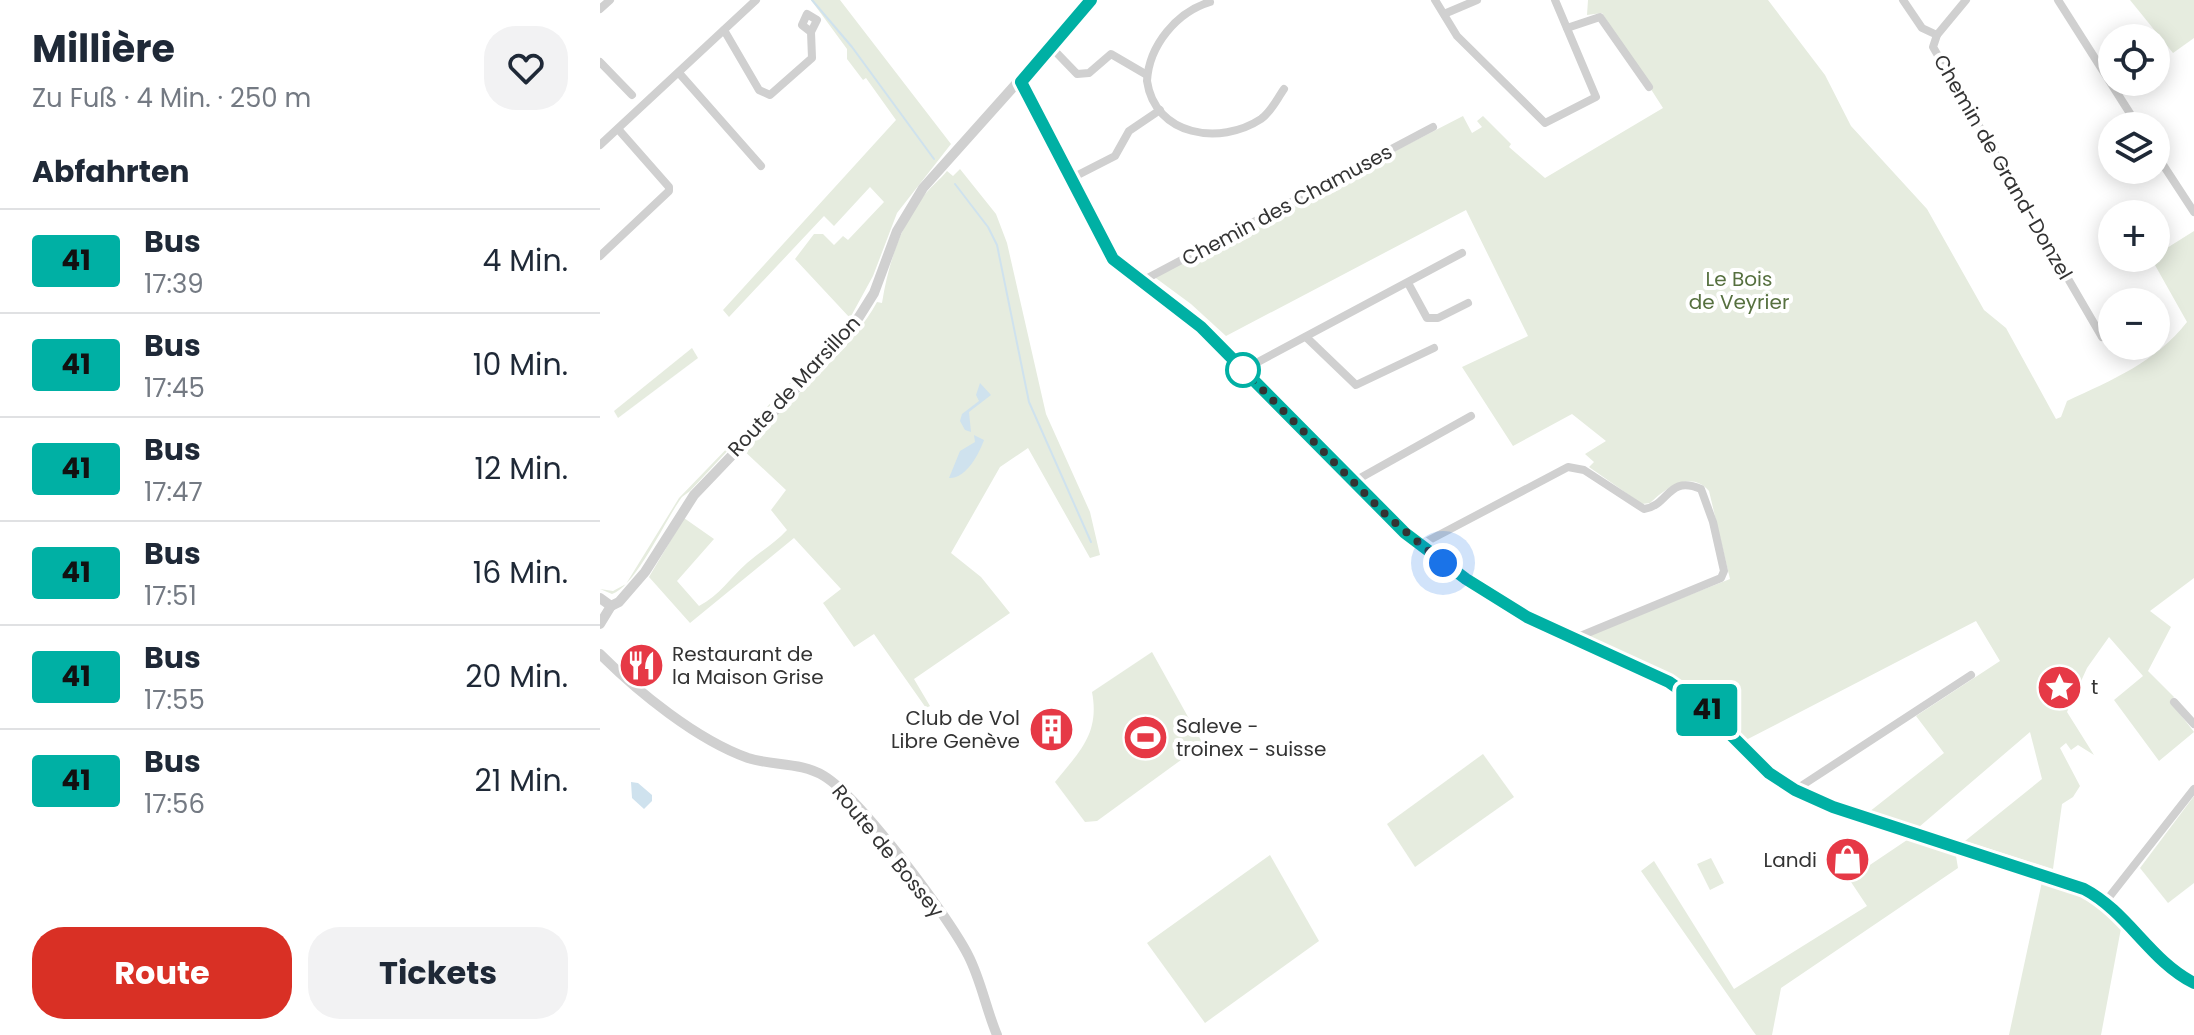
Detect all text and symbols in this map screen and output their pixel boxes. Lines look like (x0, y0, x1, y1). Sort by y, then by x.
text: Millière (32, 22, 175, 75)
map controls (2098, 24, 2170, 360)
button: locate (2098, 24, 2170, 96)
button: heart (484, 26, 568, 110)
street label: Chemin de Grand-Donzel (1927, 49, 2079, 285)
text: Zu Fuß · 4 Min. · 250 m (32, 80, 311, 116)
button: layers (2098, 112, 2170, 184)
street label: Chemin des Chamuses (1177, 138, 1397, 272)
text: Abfahrten (32, 150, 190, 193)
button: + (2098, 200, 2170, 272)
text: Bus (144, 220, 201, 263)
text: 4 Min. (482, 239, 568, 282)
text: 41 (61, 241, 91, 280)
park label: Le Bois de Veyrier (1689, 265, 1789, 316)
text: 17:39 (144, 266, 204, 302)
button: − (2098, 288, 2170, 360)
street label: Route de Marsillon (721, 310, 867, 462)
text: Bus (144, 324, 201, 367)
text: 10 Min. (473, 343, 568, 386)
text: 41 (61, 345, 91, 384)
unlabelled marker (1226, 353, 1260, 387)
text: 17:45 (144, 370, 205, 406)
text: Bus (144, 428, 201, 471)
text: 12 Min. (474, 447, 568, 490)
text: 41 (61, 449, 91, 488)
text: 17:47 (144, 474, 203, 510)
text: Bus (144, 532, 201, 575)
your location (1423, 543, 1463, 583)
text: 16 Min. (473, 551, 568, 594)
text: 41 (61, 553, 91, 592)
text: 17:51 (144, 578, 197, 614)
text: Bus (144, 636, 201, 679)
place label: Restaurant de la Maison Grise (672, 640, 824, 691)
restaurant icon: Restaurant de la Maison Grise (617, 642, 665, 690)
text: 20 Min. (465, 655, 568, 698)
text: 41 (61, 657, 91, 696)
place icon: t (2036, 663, 2084, 711)
place label: t (2091, 673, 2098, 701)
text: 17:55 (144, 682, 205, 718)
line badge: 41 (1671, 684, 1743, 736)
text: 41 (1692, 690, 1722, 729)
place label: Club de Vol Libre Genève (891, 704, 1020, 755)
building icon: Club de Vol Libre Genève (1027, 706, 1075, 754)
place label: Saleve - troinex - suisse (1176, 712, 1326, 763)
sports icon: Saleve - troinex - suisse (1121, 714, 1169, 762)
text: Bus (144, 740, 201, 783)
text: 21 Min. (474, 759, 568, 802)
text: 41 (61, 761, 91, 800)
street label: Route de Bossey (826, 779, 950, 923)
text: 17:56 (144, 786, 205, 822)
shop icon: Landi (1824, 836, 1872, 884)
place label: Landi (1764, 846, 1817, 874)
button: Route (32, 927, 292, 1019)
button: Tickets (308, 927, 568, 1019)

